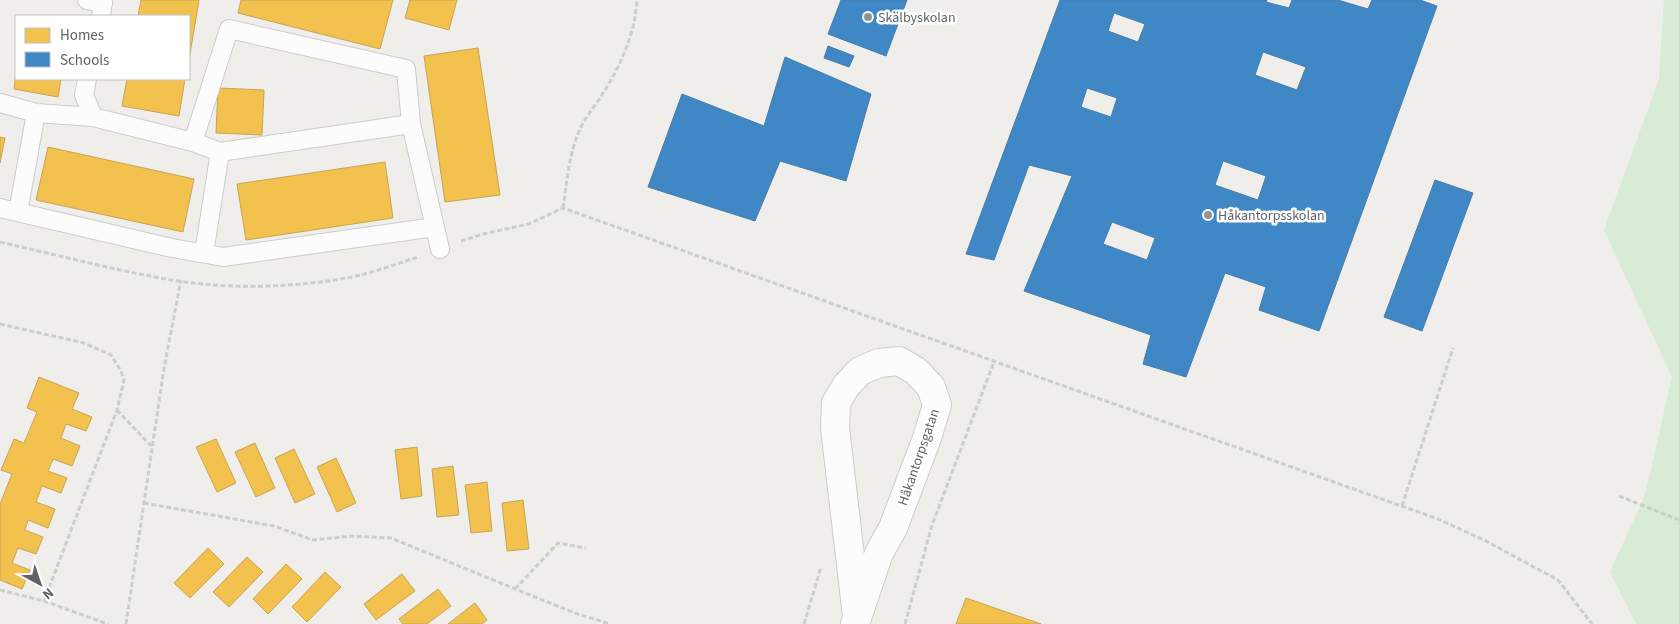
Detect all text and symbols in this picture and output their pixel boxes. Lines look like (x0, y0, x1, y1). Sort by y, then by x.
place label: Skälbyskolan (878, 8, 956, 28)
marker: Skälbyskolan (862, 11, 874, 23)
legend (15, 15, 190, 80)
text: Homes (60, 25, 104, 46)
text: Schools (60, 50, 109, 71)
place label: Håkantorpsskolan (1218, 206, 1325, 226)
marker: Håkantorpsskolan (1202, 209, 1214, 221)
street label: Håkantorpsgatan (893, 406, 945, 508)
north arrow (15, 559, 65, 609)
text: N (38, 583, 58, 604)

